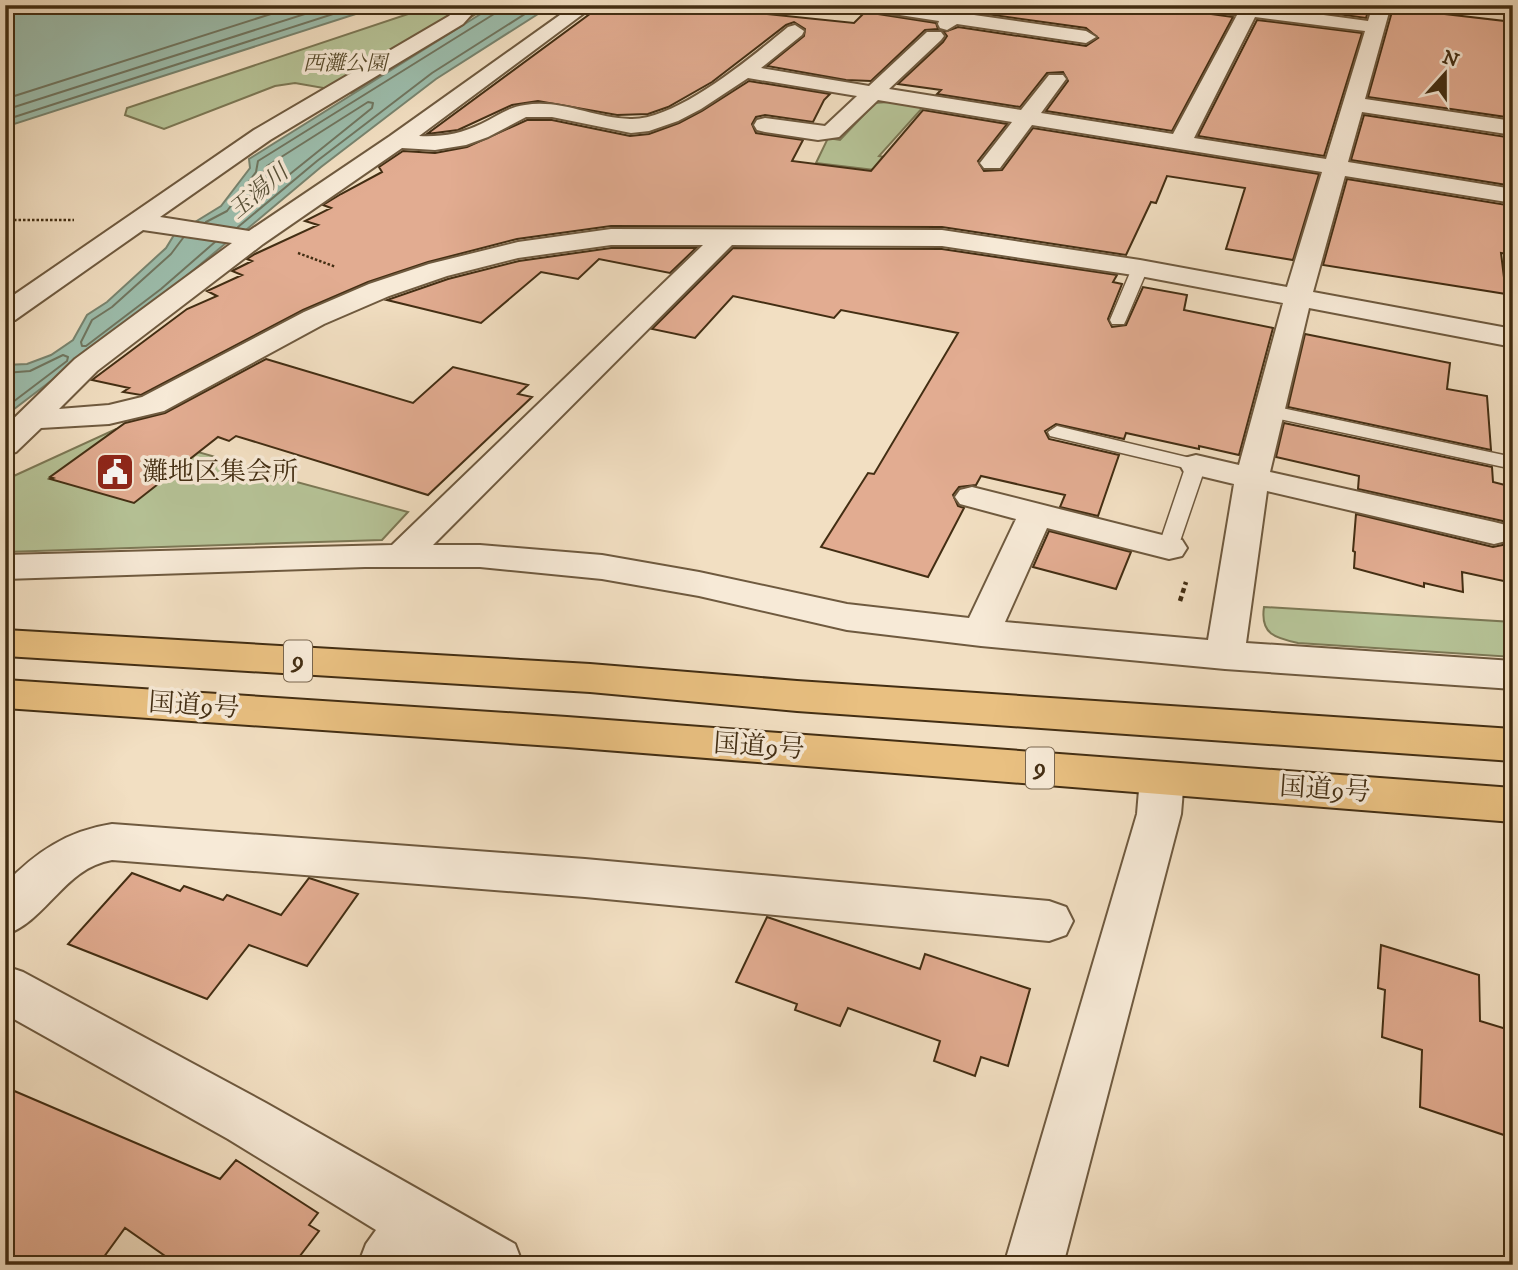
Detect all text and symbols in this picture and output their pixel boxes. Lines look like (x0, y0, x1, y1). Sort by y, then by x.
north arrow (1410, 38, 1480, 108)
text: N (1439, 46, 1462, 73)
park label: 西灘公園 (303, 51, 390, 77)
water label: 玉湯川 (223, 157, 297, 225)
public building icon: 灘地区集会所 (94, 451, 136, 493)
place label: 灘地区集会所 (142, 456, 298, 489)
road number: 9 (284, 640, 312, 682)
street label: 国道9号 (147, 686, 241, 726)
street label: 国道9号 (712, 727, 806, 767)
road number: 9 (1026, 748, 1054, 788)
street label: 国道9号 (1278, 770, 1372, 810)

